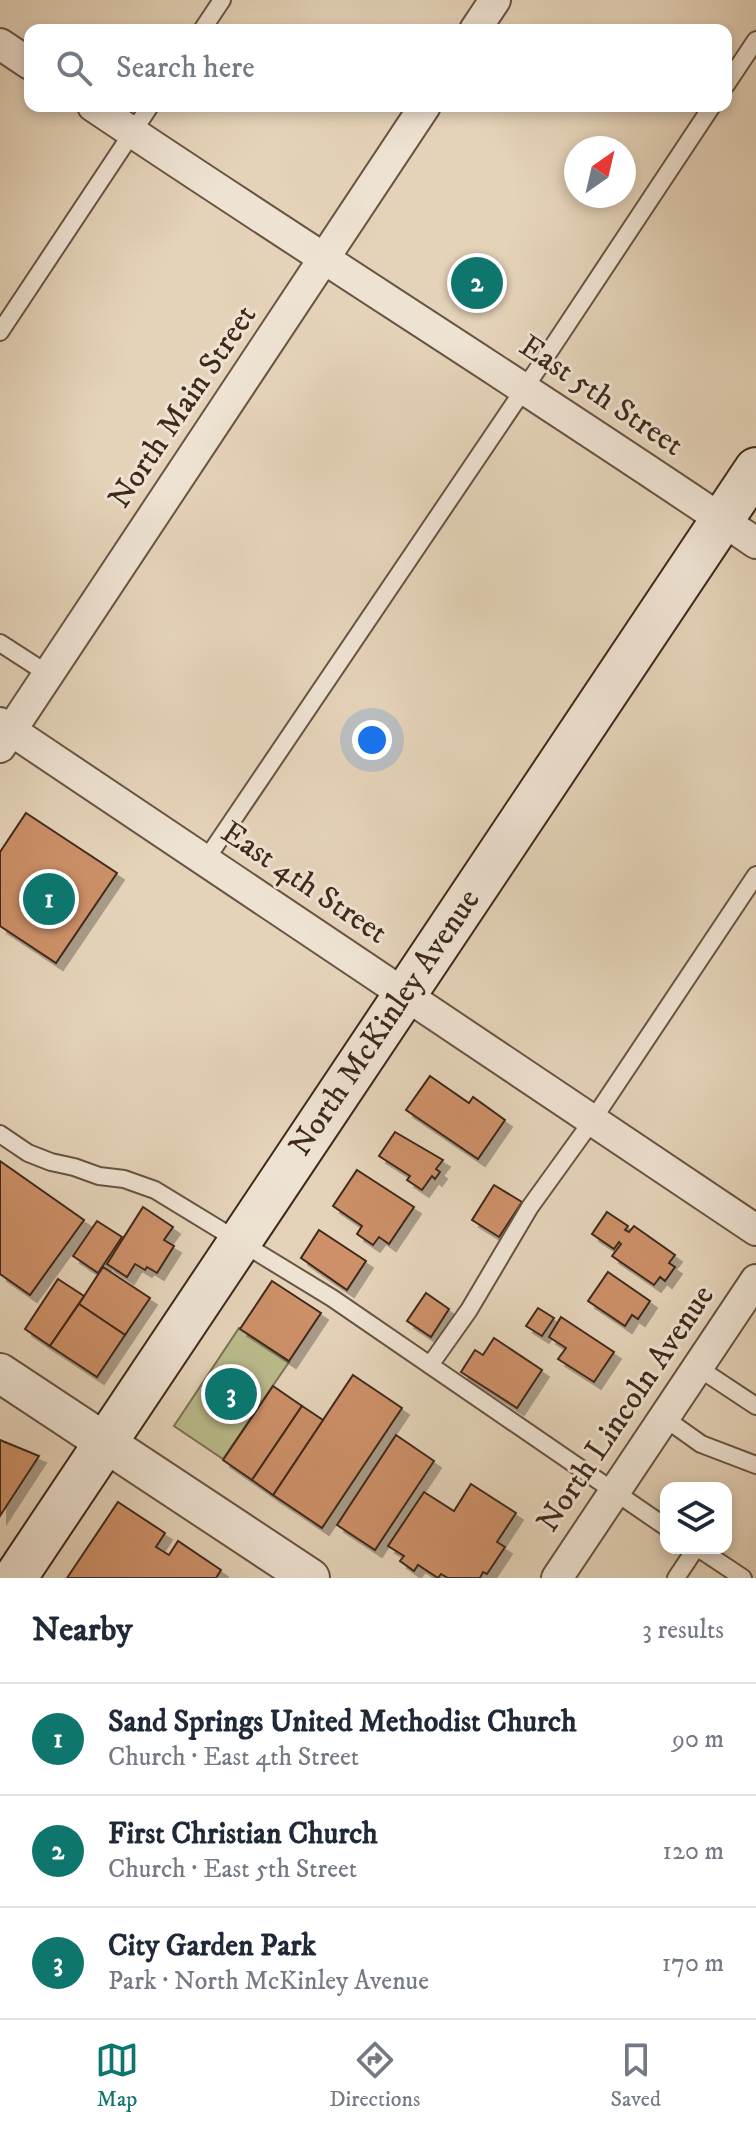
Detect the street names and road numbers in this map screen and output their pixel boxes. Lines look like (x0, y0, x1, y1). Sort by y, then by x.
street label: North Main Street (100, 297, 266, 517)
street label: East 5th Street (511, 326, 691, 466)
street label: East 4th Street (213, 813, 395, 953)
street label: North McKinley Avenue (281, 882, 489, 1164)
street label: North Lincoln Avenue (528, 1278, 724, 1540)

